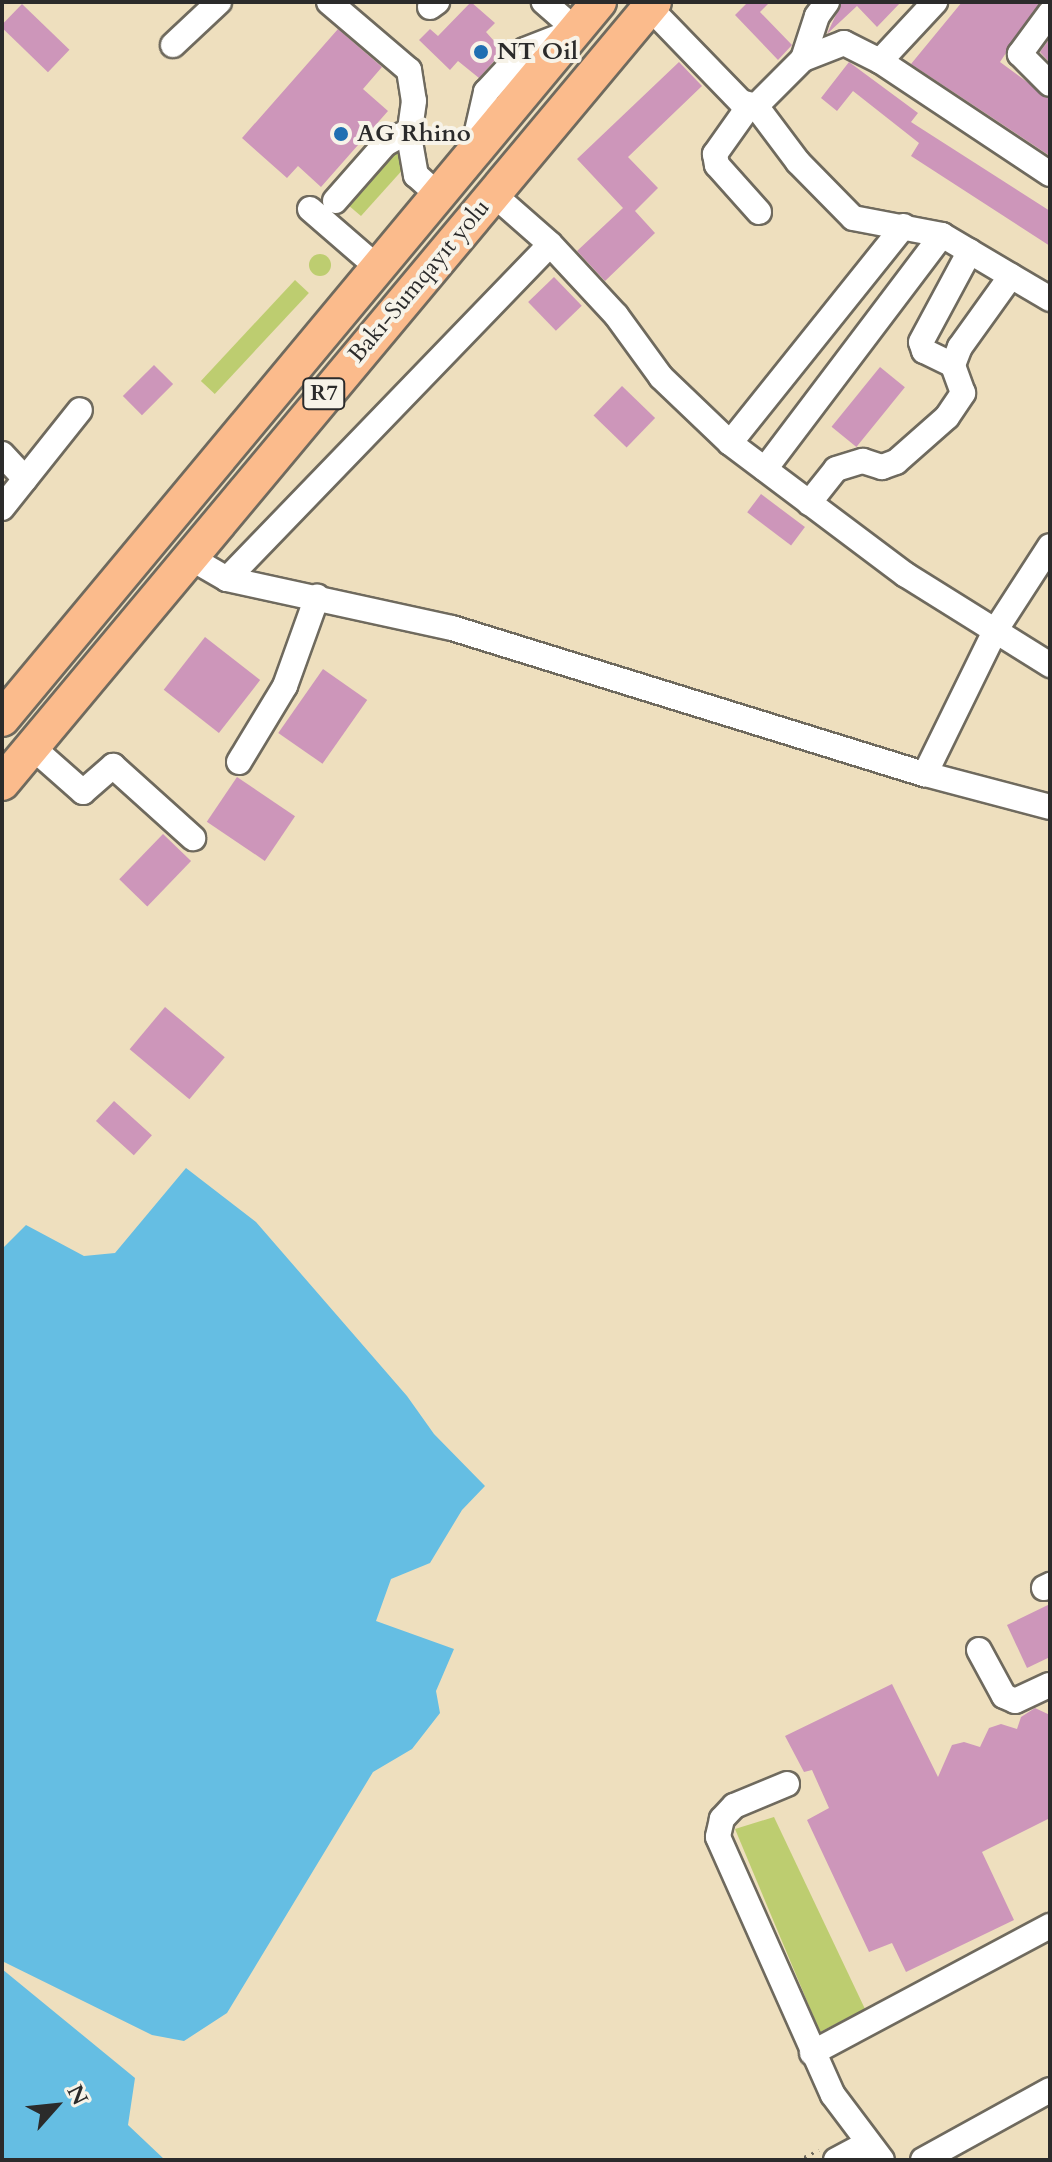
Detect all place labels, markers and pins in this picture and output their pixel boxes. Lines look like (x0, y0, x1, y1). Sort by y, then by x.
place label: NT Oil (497, 38, 578, 66)
marker: NT Oil (472, 43, 490, 61)
place label: AG Rhino (357, 120, 471, 148)
marker: AG Rhino (332, 125, 350, 143)

